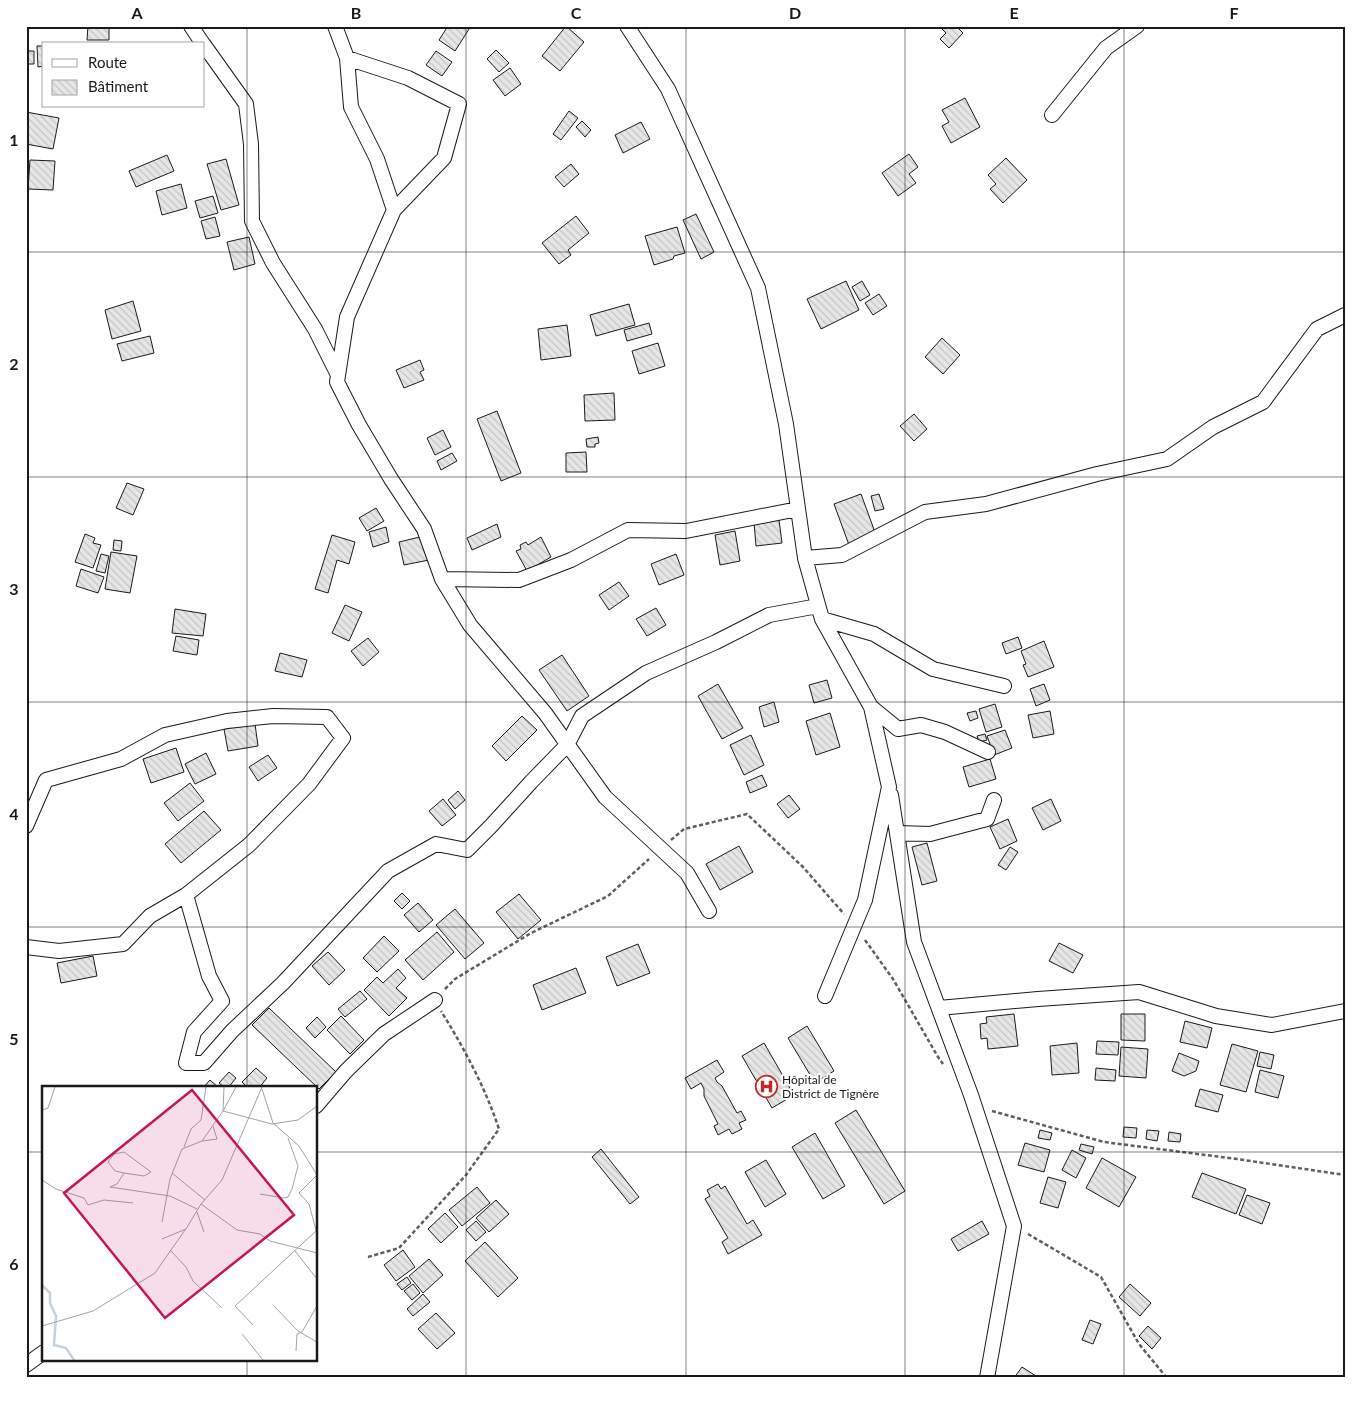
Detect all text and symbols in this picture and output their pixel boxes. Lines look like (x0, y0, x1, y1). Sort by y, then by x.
text: A (130, 3, 143, 22)
text: B (351, 3, 361, 22)
text: C (571, 3, 582, 22)
text: D (789, 3, 801, 22)
text: E (1009, 3, 1019, 22)
text: F (1229, 3, 1239, 22)
legend (42, 42, 205, 108)
text: Route (88, 53, 127, 71)
text: Bâtiment (88, 77, 149, 95)
text: 1 (9, 130, 19, 149)
text: 2 (9, 354, 19, 373)
text: 3 (9, 579, 19, 598)
text: 4 (9, 804, 19, 823)
text: 5 (9, 1029, 19, 1048)
place label: Hôpital de District de Tignère (782, 1072, 879, 1101)
hospital icon: Hôpital de District de Tignère (754, 1074, 778, 1098)
inset map (42, 1086, 318, 1362)
text: 6 (9, 1254, 19, 1273)

